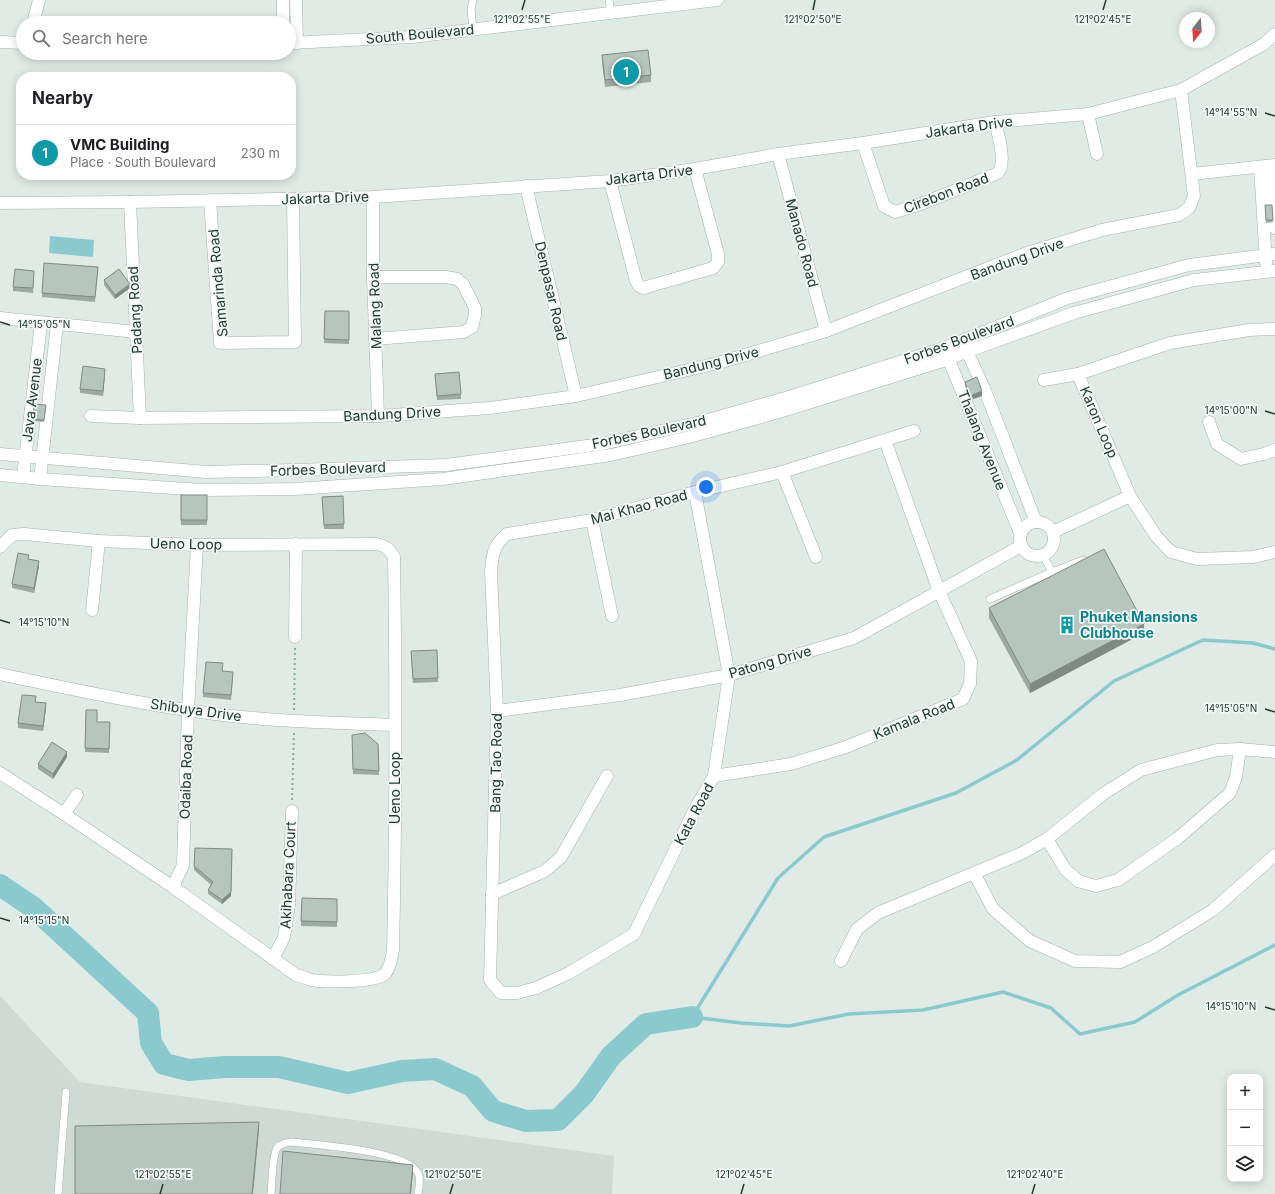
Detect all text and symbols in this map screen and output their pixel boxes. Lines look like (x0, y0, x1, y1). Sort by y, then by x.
north arrow (1179, 12, 1215, 48)
text: 121°02'55"E (493, 13, 551, 25)
text: 121°02'50"E (784, 13, 842, 25)
text: 121°02'45"E (1075, 13, 1131, 25)
search box (16, 16, 296, 60)
street label: South Boulevard (365, 20, 475, 47)
icon: search (30, 27, 52, 49)
text: Search here (62, 29, 148, 48)
pin: 1 (613, 57, 639, 87)
text: Nearby (32, 88, 93, 108)
text: 14°14'55"N (1205, 106, 1257, 118)
street label: Jakarta Drive (924, 112, 1014, 141)
text: VMC Building (70, 135, 170, 154)
text: 1 (42, 145, 48, 161)
text: 230 m (241, 145, 280, 161)
text: Place · South Boulevard (70, 154, 216, 170)
street label: Jakarta Drive (604, 161, 694, 188)
street label: Cirebon Road (901, 169, 991, 217)
street label: Jakarta Drive (281, 187, 369, 208)
street label: Manado Road (782, 197, 823, 289)
street label: Samarinda Road (204, 228, 231, 338)
street label: Bandung Drive (968, 234, 1066, 283)
street label: Denpasar Road (532, 240, 571, 342)
street label: Malang Road (364, 263, 385, 349)
street label: Padang Road (124, 266, 145, 354)
street label: Forbes Boulevard (901, 312, 1016, 367)
text: 14°15'05"N (18, 318, 70, 330)
street label: Bandung Drive (661, 342, 760, 383)
street label: Java Avenue (18, 357, 45, 443)
street label: Karon Loop (1077, 383, 1122, 460)
street label: Thalang Avenue (955, 387, 1010, 492)
street label: Bandung Drive (343, 402, 441, 425)
text: 14°15'00"N (1205, 404, 1257, 416)
street label: Forbes Boulevard (590, 411, 707, 452)
street label: Forbes Boulevard (270, 458, 386, 479)
your location (696, 477, 716, 497)
street label: Mai Khao Road (589, 485, 689, 528)
street label: Ueno Loop (150, 534, 222, 553)
place label: Phuket Mansions Clubhouse (1080, 608, 1198, 641)
building icon: Phuket Mansions Clubhouse (1057, 615, 1077, 635)
text: 14°15'10"N (19, 616, 69, 628)
street label: Patong Drive (727, 642, 813, 681)
street label: Kamala Road (871, 694, 957, 743)
street label: Shibuya Drive (149, 695, 243, 724)
text: 14°15'05"N (1205, 702, 1257, 714)
street label: Bang Tao Road (486, 713, 505, 813)
street label: Odaiba Road (176, 734, 195, 820)
street label: Ueno Loop (386, 752, 403, 824)
street label: Kata Road (670, 780, 717, 848)
street label: Akihabara Court (276, 820, 299, 929)
text: 14°15'15"N (19, 914, 69, 926)
text: 14°15'10"N (1206, 1000, 1256, 1012)
map controls (1227, 1074, 1263, 1182)
button: + (1227, 1074, 1263, 1110)
button: − (1227, 1110, 1263, 1146)
button: layers (1227, 1146, 1263, 1182)
text: 121°02'55"E (134, 1168, 192, 1180)
text: 121°02'50"E (424, 1168, 482, 1180)
text: 121°02'45"E (716, 1168, 772, 1180)
text: 121°02'40"E (1006, 1168, 1064, 1180)

